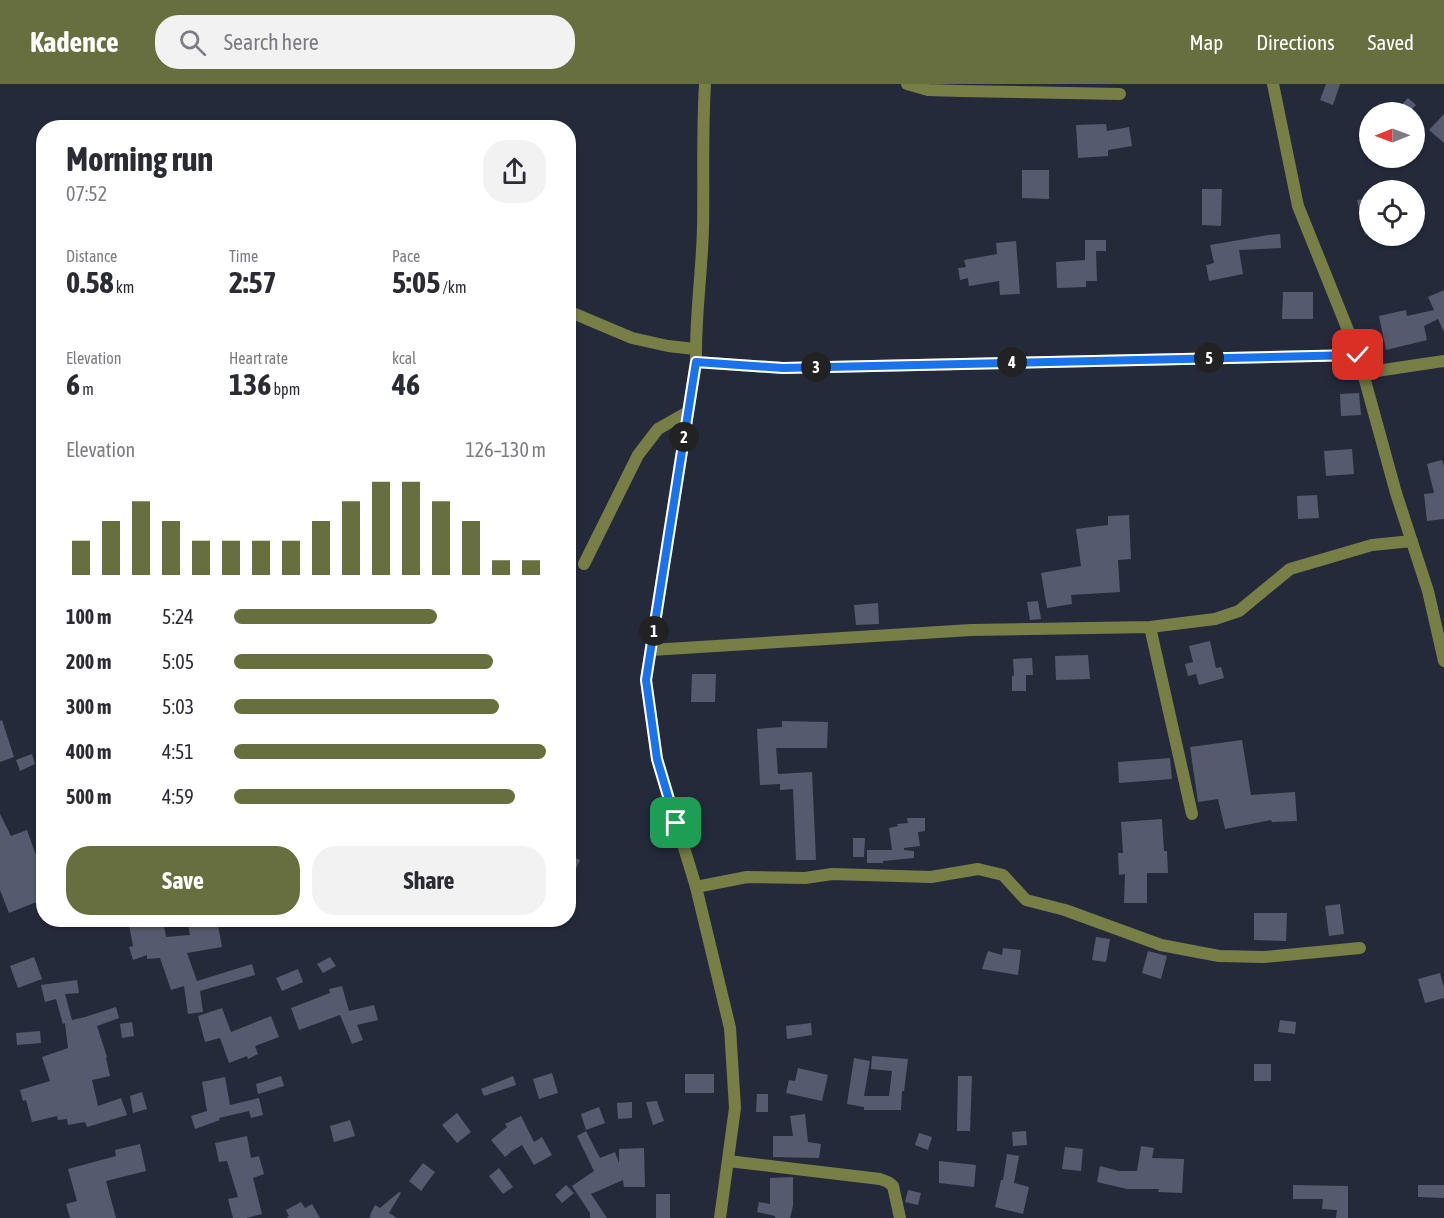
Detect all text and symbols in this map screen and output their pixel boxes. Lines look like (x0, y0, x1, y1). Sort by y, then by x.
search box (155, 15, 575, 69)
text: Kadence (30, 26, 119, 58)
icon: search (176, 26, 209, 59)
text: Search here (224, 29, 319, 55)
text: Map (1189, 30, 1223, 54)
text: Directions (1256, 30, 1335, 54)
text: Saved (1368, 30, 1414, 54)
north arrow (1359, 102, 1425, 168)
map controls (1359, 102, 1425, 246)
text: Morning run (66, 140, 213, 178)
button: share (483, 140, 546, 203)
button: locate (1359, 180, 1425, 246)
text: 07:52 (66, 182, 107, 205)
text: Distance (66, 247, 117, 265)
text: Time (229, 247, 258, 265)
text: Pace (392, 247, 420, 265)
text: 0.58 (66, 265, 114, 299)
text: 2:57 (229, 265, 277, 299)
text: 5:05 (392, 265, 440, 299)
text: km (114, 278, 134, 296)
text: /km (440, 278, 466, 296)
pin (1332, 329, 1383, 380)
icon: check (1341, 338, 1374, 371)
pin: 5 (1194, 343, 1224, 373)
pin: 4 (997, 347, 1027, 377)
text: Elevation (66, 349, 121, 367)
text: Heart rate (229, 349, 288, 367)
text: kcal (392, 349, 416, 367)
text: 5 (1205, 349, 1213, 367)
pin: 3 (801, 352, 831, 382)
text: 4 (1008, 353, 1016, 371)
text: 3 (812, 358, 820, 376)
text: 6 (66, 367, 80, 401)
text: 136 (229, 367, 271, 401)
text: 46 (392, 367, 420, 401)
text: m (80, 380, 94, 398)
text: bpm (271, 380, 300, 398)
pin: 2 (669, 422, 699, 452)
text: 2 (680, 428, 688, 446)
text: Elevation (66, 438, 135, 461)
text: 126–130 m (465, 438, 546, 461)
text: 100 m (66, 605, 111, 628)
text: 5:24 (162, 605, 194, 628)
pin: 1 (639, 616, 669, 646)
text: 1 (650, 622, 658, 640)
text: 200 m (66, 650, 111, 673)
text: 5:05 (162, 650, 194, 673)
text: 300 m (66, 695, 111, 718)
text: 5:03 (162, 695, 194, 718)
text: 400 m (66, 740, 111, 763)
text: 4:51 (162, 740, 194, 763)
text: 500 m (66, 785, 111, 808)
text: 4:59 (162, 785, 194, 808)
pin (650, 797, 701, 848)
icon: arrive (659, 806, 692, 839)
button: Save (66, 846, 300, 915)
button: Share (312, 846, 546, 915)

